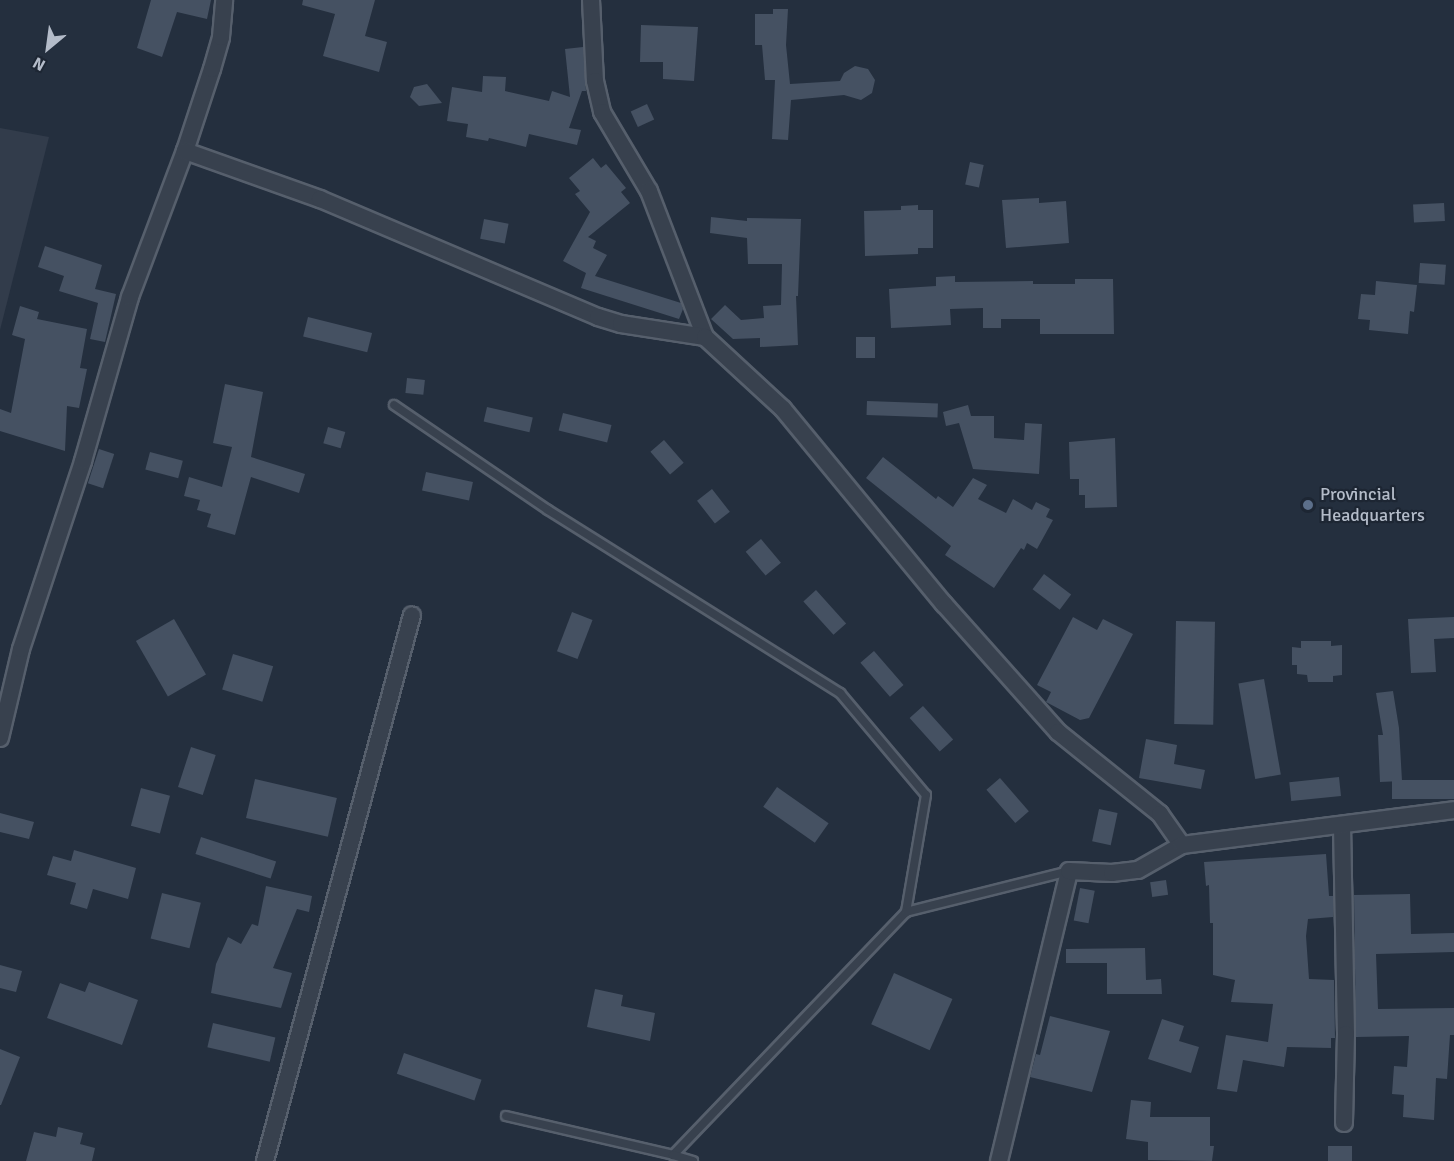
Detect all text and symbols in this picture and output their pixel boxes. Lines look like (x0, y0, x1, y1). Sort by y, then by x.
north arrow (18, 18, 78, 78)
text: N (30, 52, 49, 75)
place label: Provincial Headquarters (1320, 484, 1425, 526)
marker: Provincial Headquarters (1301, 498, 1315, 512)

